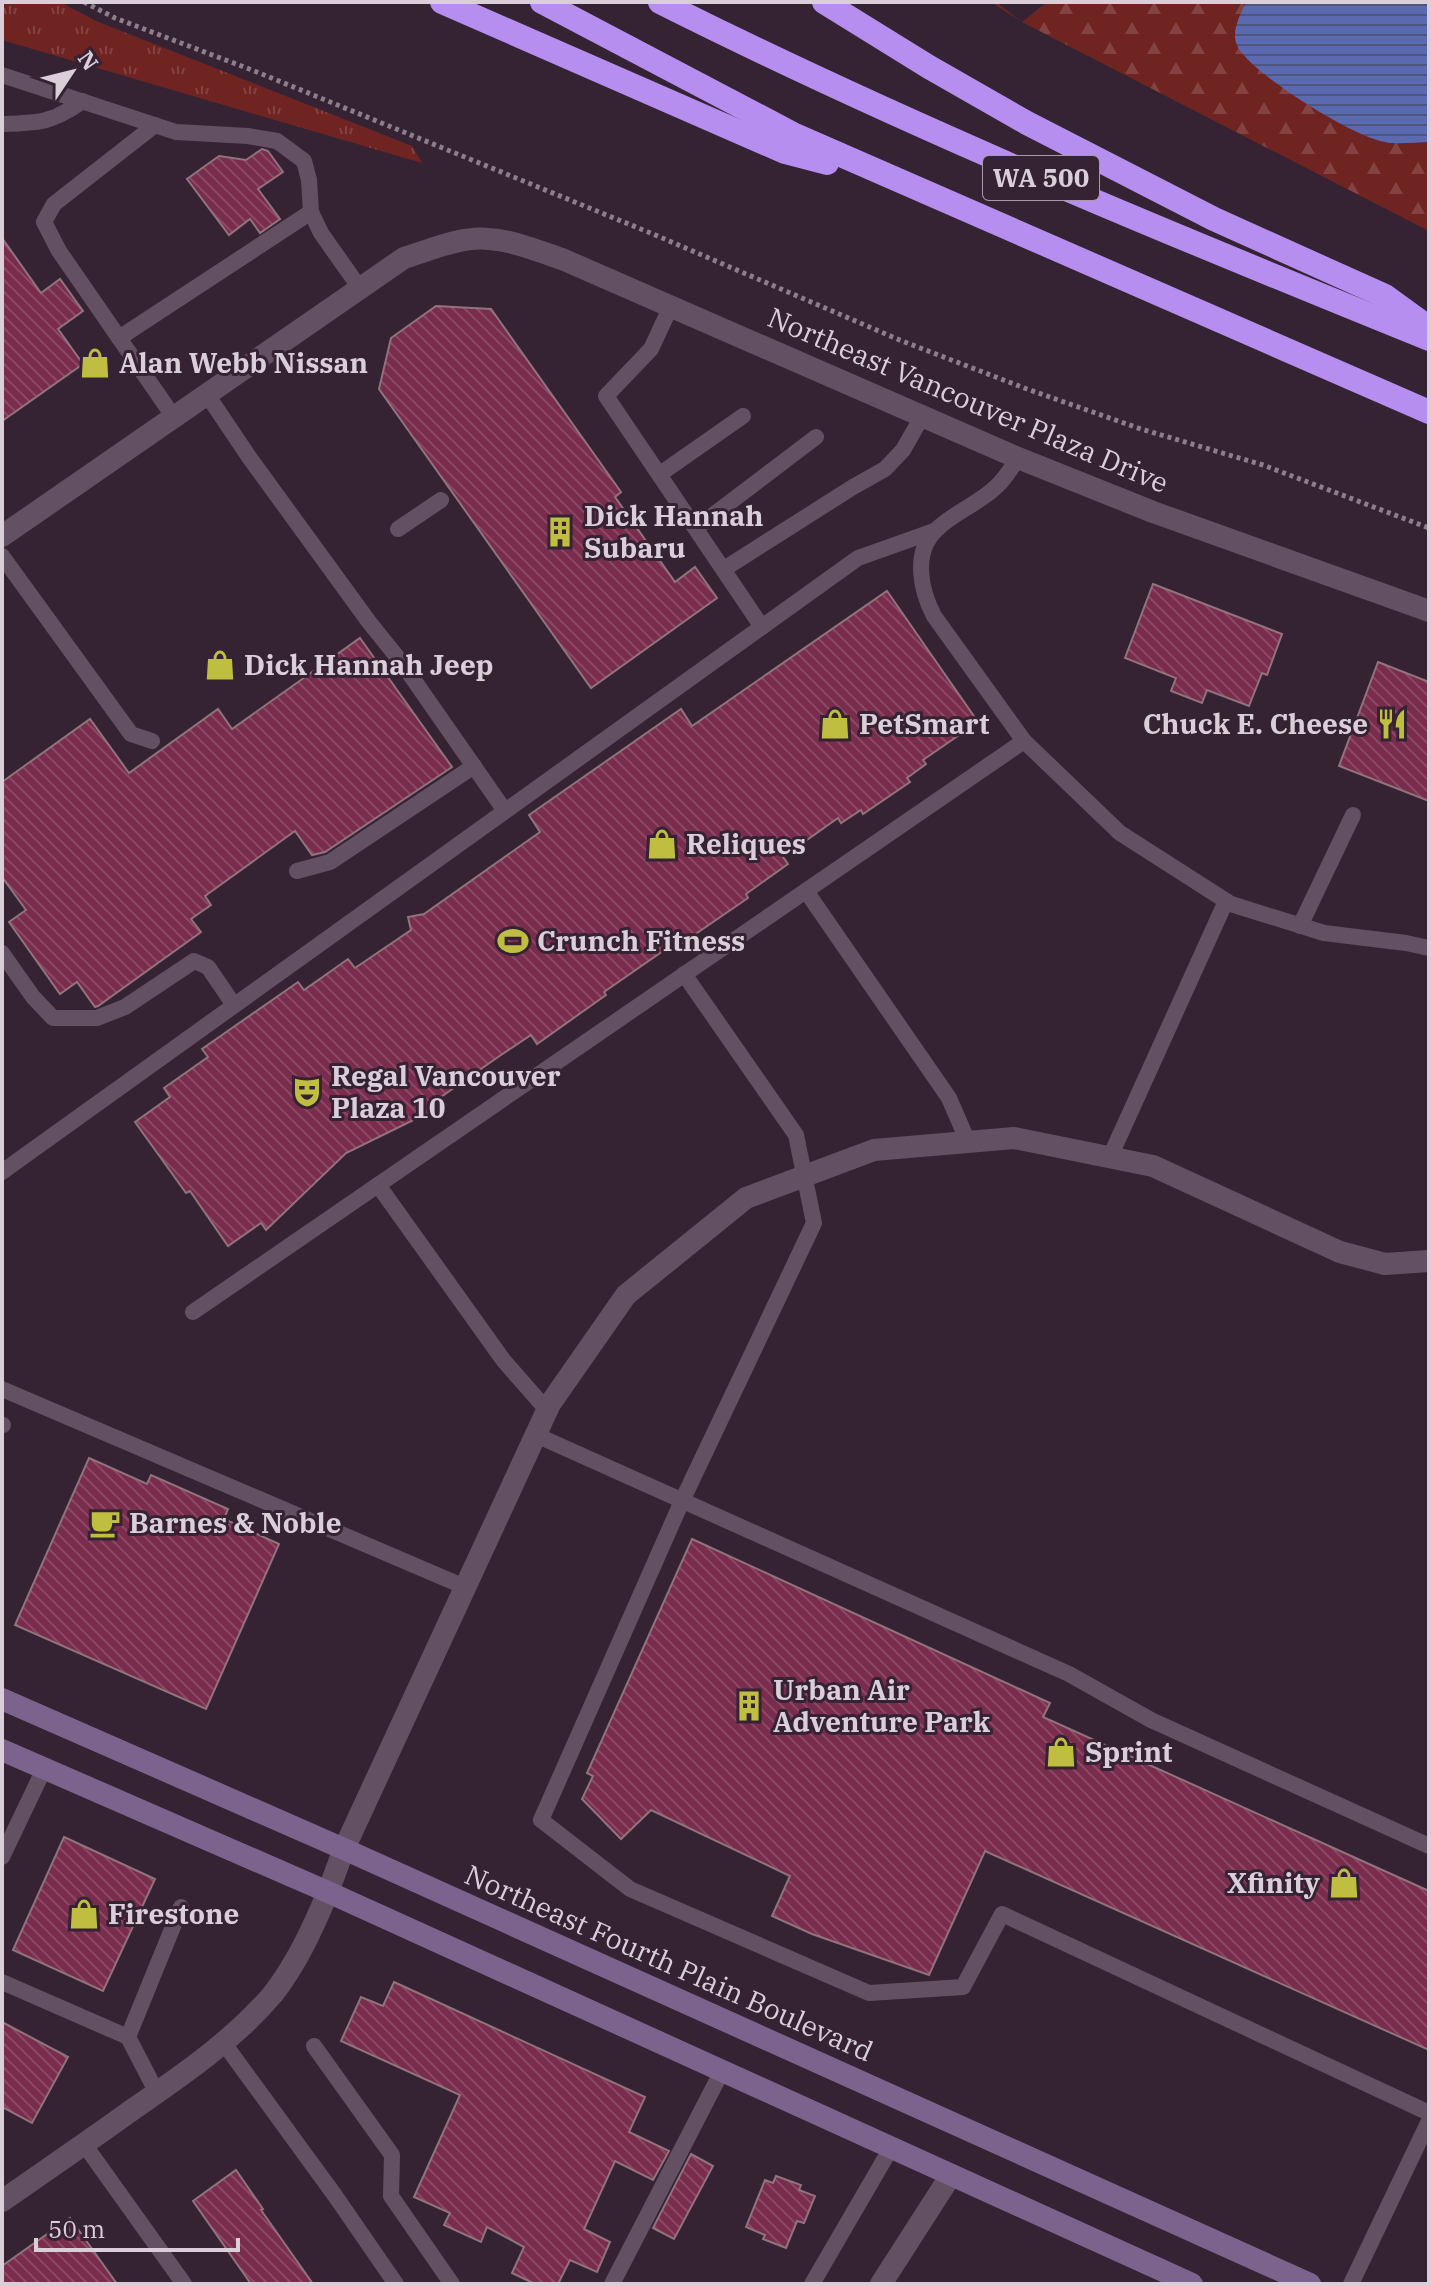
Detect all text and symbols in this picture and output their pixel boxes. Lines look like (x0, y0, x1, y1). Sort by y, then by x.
north arrow (32, 32, 112, 112)
text: N (72, 45, 106, 76)
road number: WA 500 (983, 156, 1099, 200)
street label: Northeast Vancouver Plaza Drive (762, 298, 1174, 501)
place label: Alan Webb Nissan (119, 344, 368, 381)
shop icon: Alan Webb Nissan (78, 346, 112, 380)
place label: Dick Hannah Subaru (584, 497, 763, 566)
building icon: Dick Hannah Subaru (543, 515, 577, 549)
place label: Dick Hannah Jeep (244, 646, 493, 683)
shop icon: Dick Hannah Jeep (203, 648, 237, 682)
place label: PetSmart (859, 705, 989, 742)
place label: Chuck E. Cheese (1143, 705, 1368, 742)
shop icon: PetSmart (818, 707, 852, 741)
restaurant icon: Chuck E. Cheese (1375, 707, 1409, 741)
place label: Reliques (686, 825, 806, 862)
shop icon: Reliques (645, 827, 679, 861)
place label: Crunch Fitness (537, 922, 745, 959)
sports icon: Crunch Fitness (496, 924, 530, 958)
place label: Regal Vancouver Plaza 10 (331, 1057, 561, 1126)
theatre icon: Regal Vancouver Plaza 10 (290, 1075, 324, 1109)
place label: Barnes & Noble (129, 1504, 342, 1541)
cafe icon: Barnes & Noble (88, 1506, 122, 1540)
place label: Urban Air Adventure Park (773, 1671, 991, 1740)
building icon: Urban Air Adventure Park (732, 1689, 766, 1723)
place label: Sprint (1085, 1733, 1172, 1770)
shop icon: Sprint (1044, 1735, 1078, 1769)
street label: Northeast Fourth Plain Boulevard (459, 1856, 879, 2070)
place label: Xfinity (1227, 1864, 1320, 1901)
shop icon: Xfinity (1327, 1866, 1361, 1900)
place label: Firestone (108, 1895, 239, 1932)
shop icon: Firestone (67, 1897, 101, 1931)
scale bar (36, 2202, 238, 2252)
text: 50 m (48, 2213, 105, 2245)

